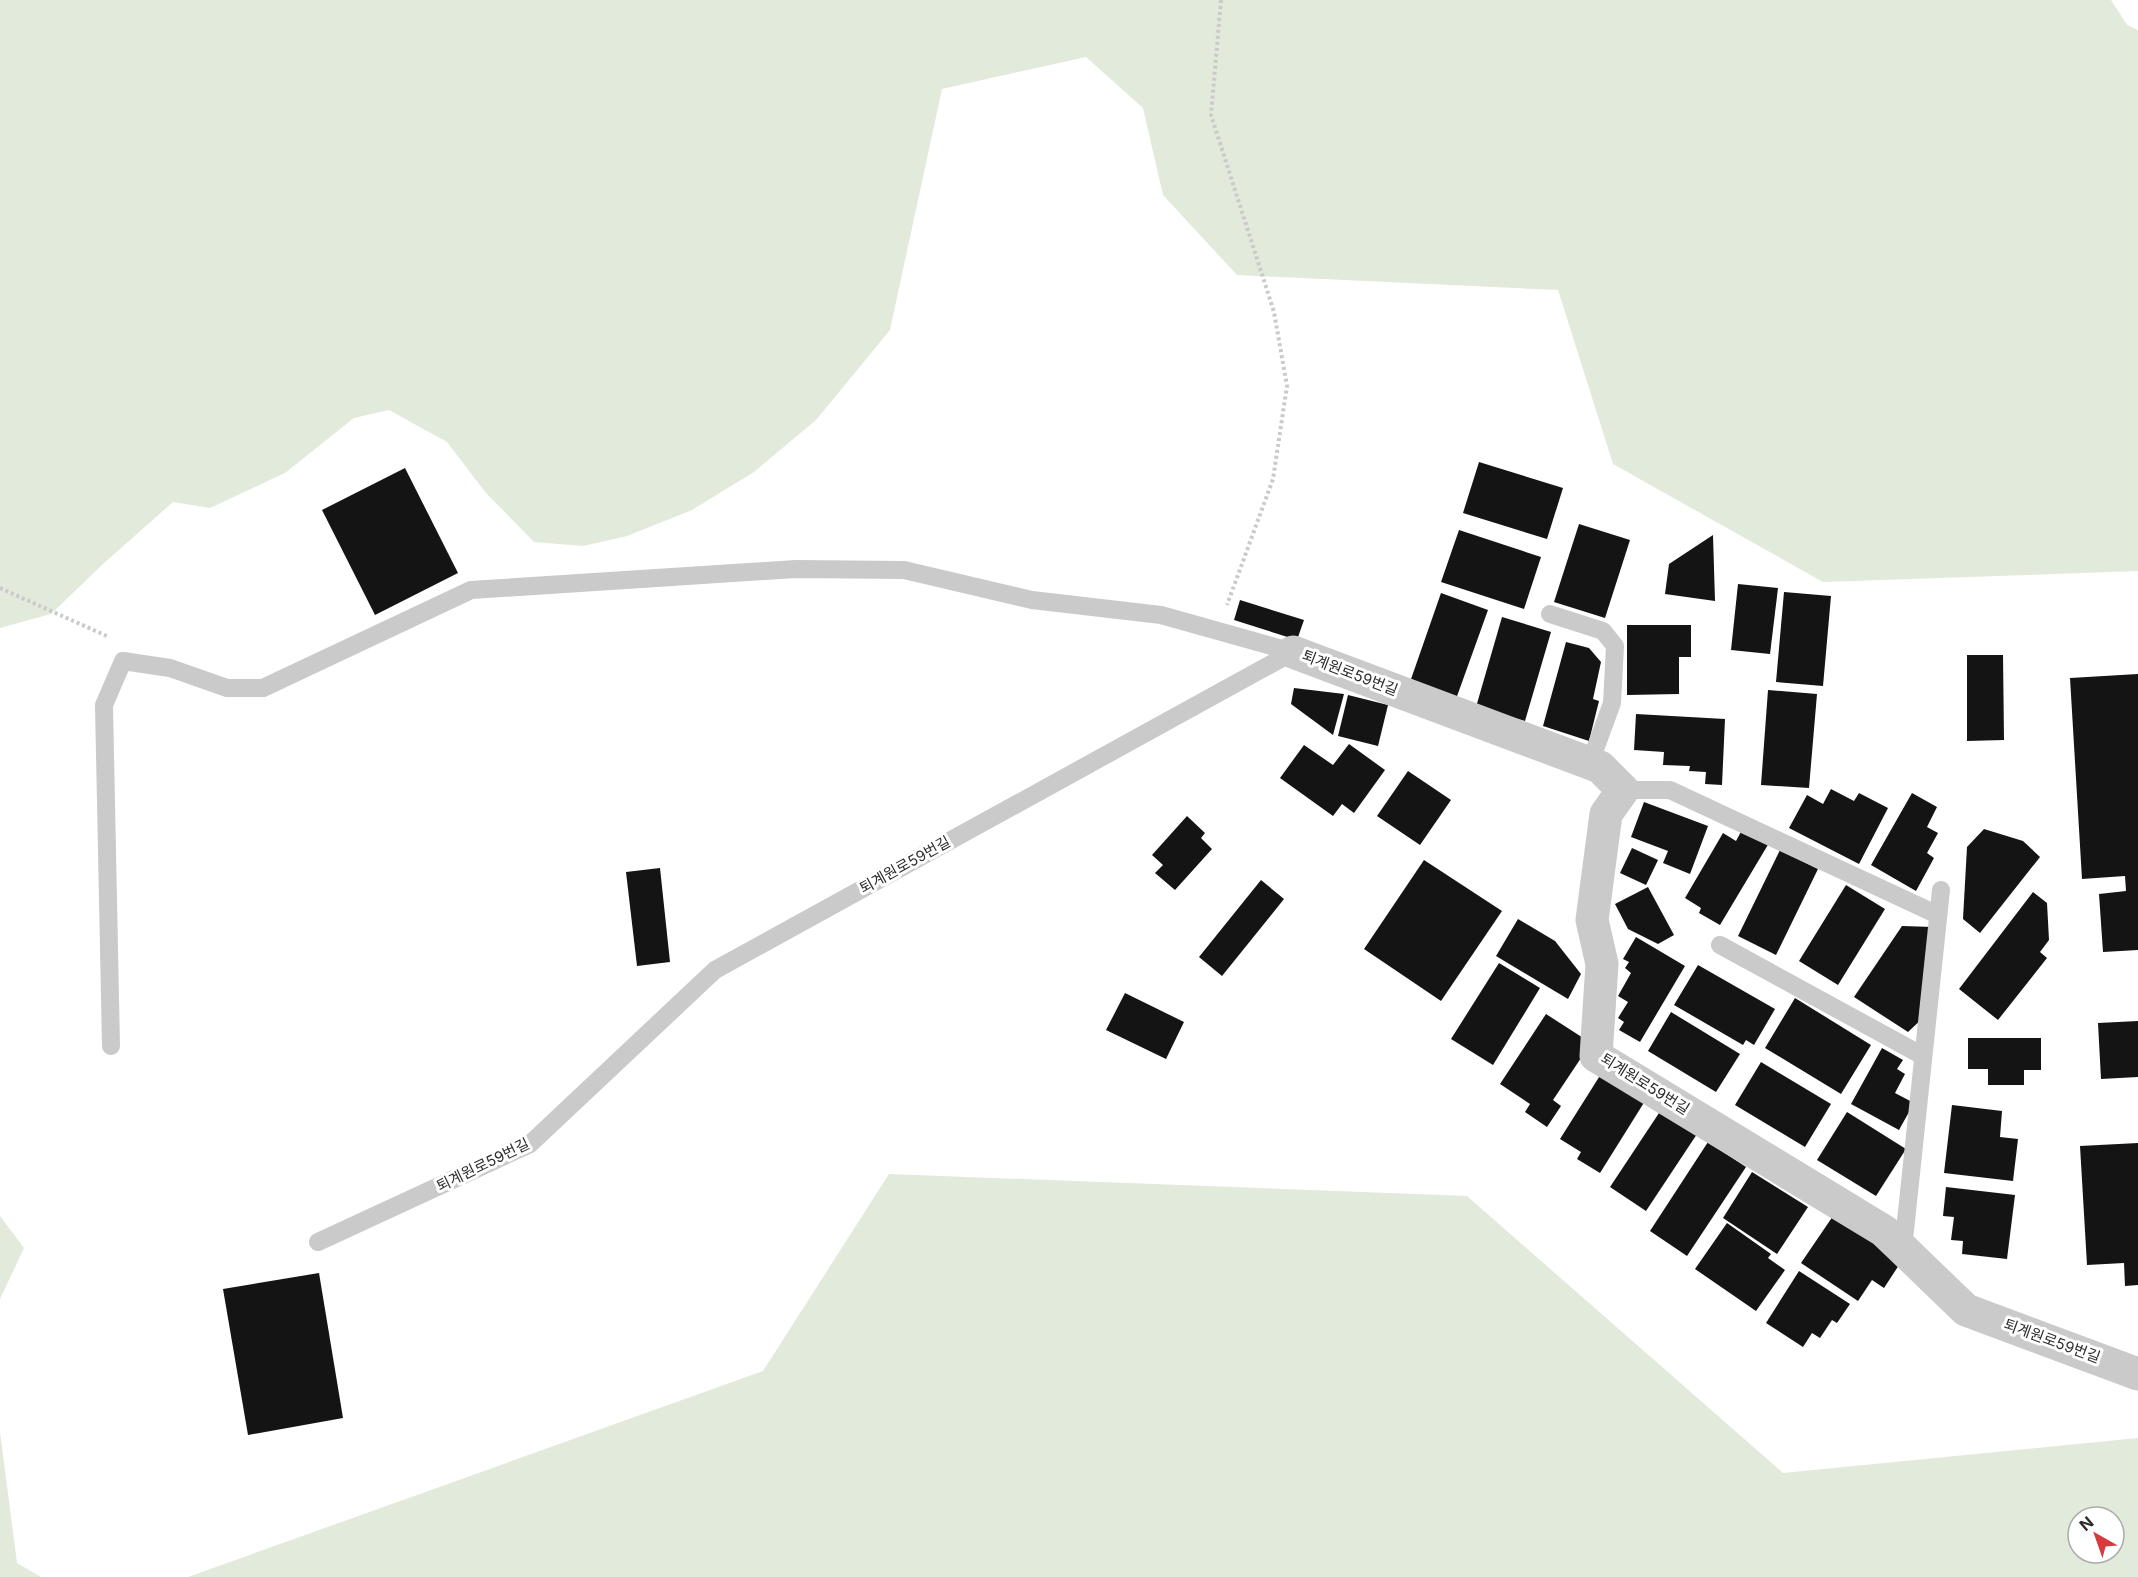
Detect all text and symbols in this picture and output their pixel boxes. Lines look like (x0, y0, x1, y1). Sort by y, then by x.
street label: 퇴계원로59번길 (1300, 646, 1401, 700)
street label: 퇴계원로59번길 (856, 832, 954, 897)
street label: 퇴계원로59번길 (1597, 1049, 1693, 1118)
street label: 퇴계원로59번길 (433, 1134, 532, 1195)
street label: 퇴계원로59번길 (2001, 1314, 2103, 1367)
north arrow (2066, 1505, 2126, 1565)
text: N (2075, 1512, 2097, 1535)

